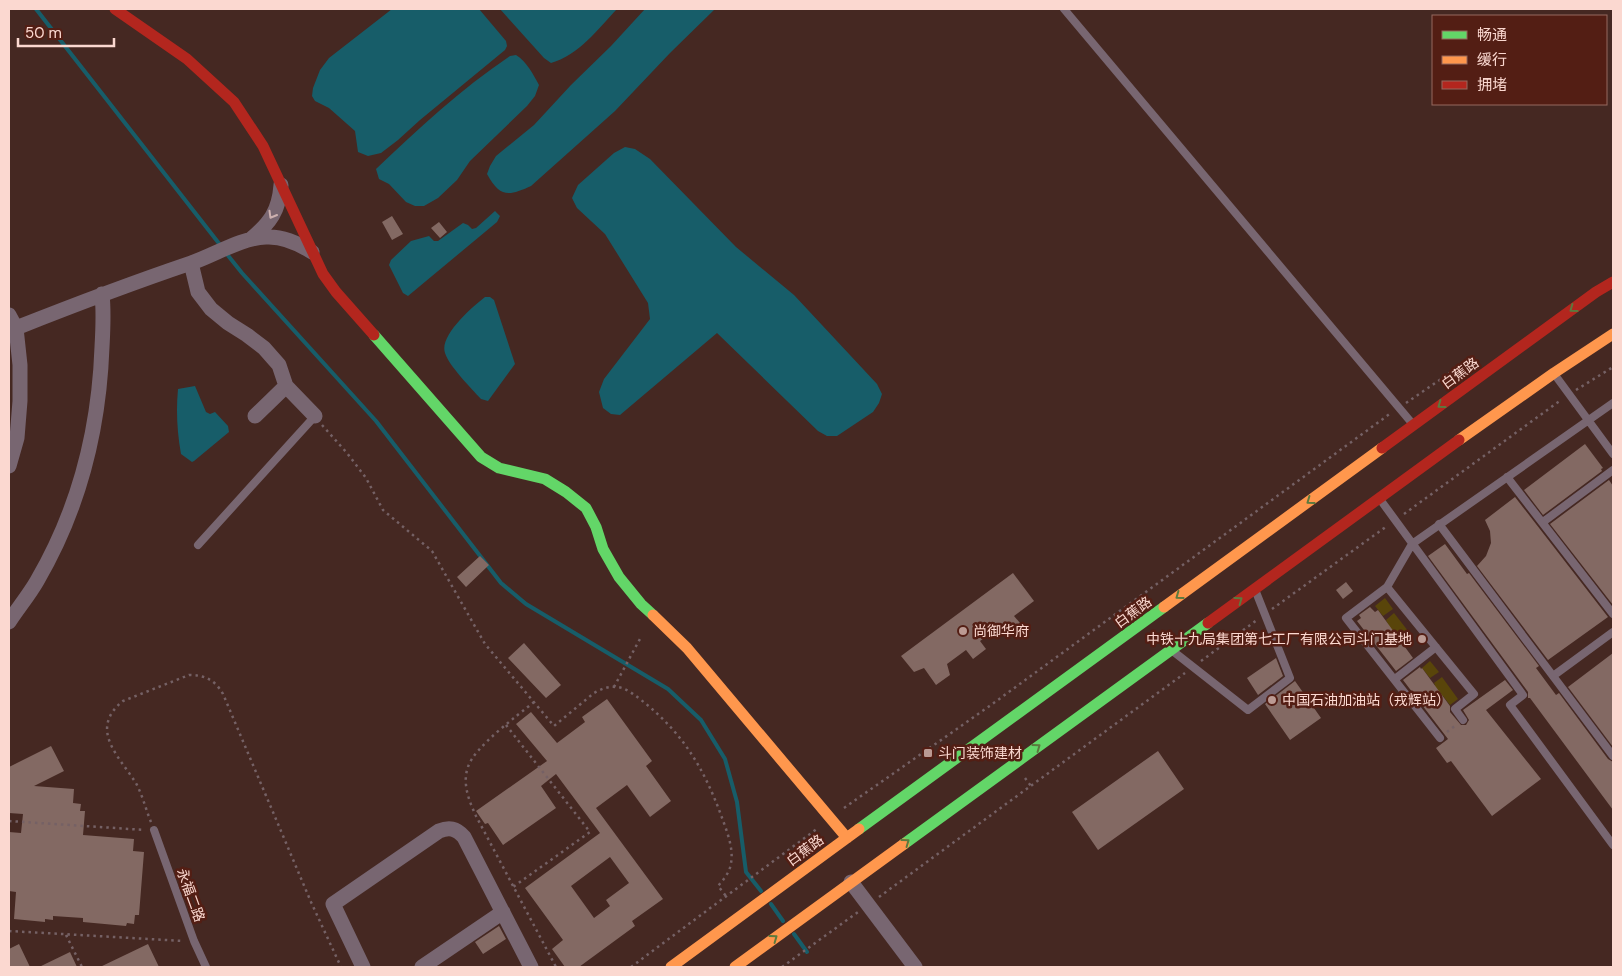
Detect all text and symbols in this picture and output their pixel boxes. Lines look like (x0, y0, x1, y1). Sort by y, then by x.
scale bar (18, 15, 114, 47)
legend (1432, 15, 1607, 105)
text: 50 m (25, 23, 62, 43)
text: 畅通 (1477, 25, 1507, 45)
text: 缓行 (1477, 50, 1507, 70)
text: 拥堵 (1477, 75, 1507, 95)
one-way arrow (269, 210, 279, 219)
one-way arrow (1570, 304, 1579, 312)
street label: 白蕉路 (1438, 353, 1482, 393)
one-way arrow (1438, 399, 1447, 408)
one-way arrow (1307, 495, 1316, 503)
one-way arrow (1176, 591, 1185, 599)
street label: 白蕉路 (1111, 592, 1155, 632)
one-way arrow (1233, 597, 1243, 606)
place label: 尚御华府 (973, 622, 1029, 640)
marker: 尚御华府 (957, 625, 969, 637)
place label: 中铁十九局集团第七工厂有限公司斗门基地 (1146, 630, 1412, 648)
marker: 中铁十九局集团第七工厂有限公司斗门基地 (1416, 633, 1428, 645)
place label: 中国石油加油站（戎辉站） (1282, 691, 1450, 709)
marker: 中国石油加油站（戎辉站） (1266, 694, 1278, 706)
place label: 斗门装饰建材 (938, 744, 1022, 762)
one-way arrow (1031, 744, 1041, 753)
marker: 斗门装饰建材 (922, 747, 934, 759)
street label: 白蕉路 (783, 830, 827, 870)
one-way arrow (900, 839, 909, 849)
street label: 永福二路 (173, 866, 209, 924)
one-way arrow (768, 936, 777, 944)

